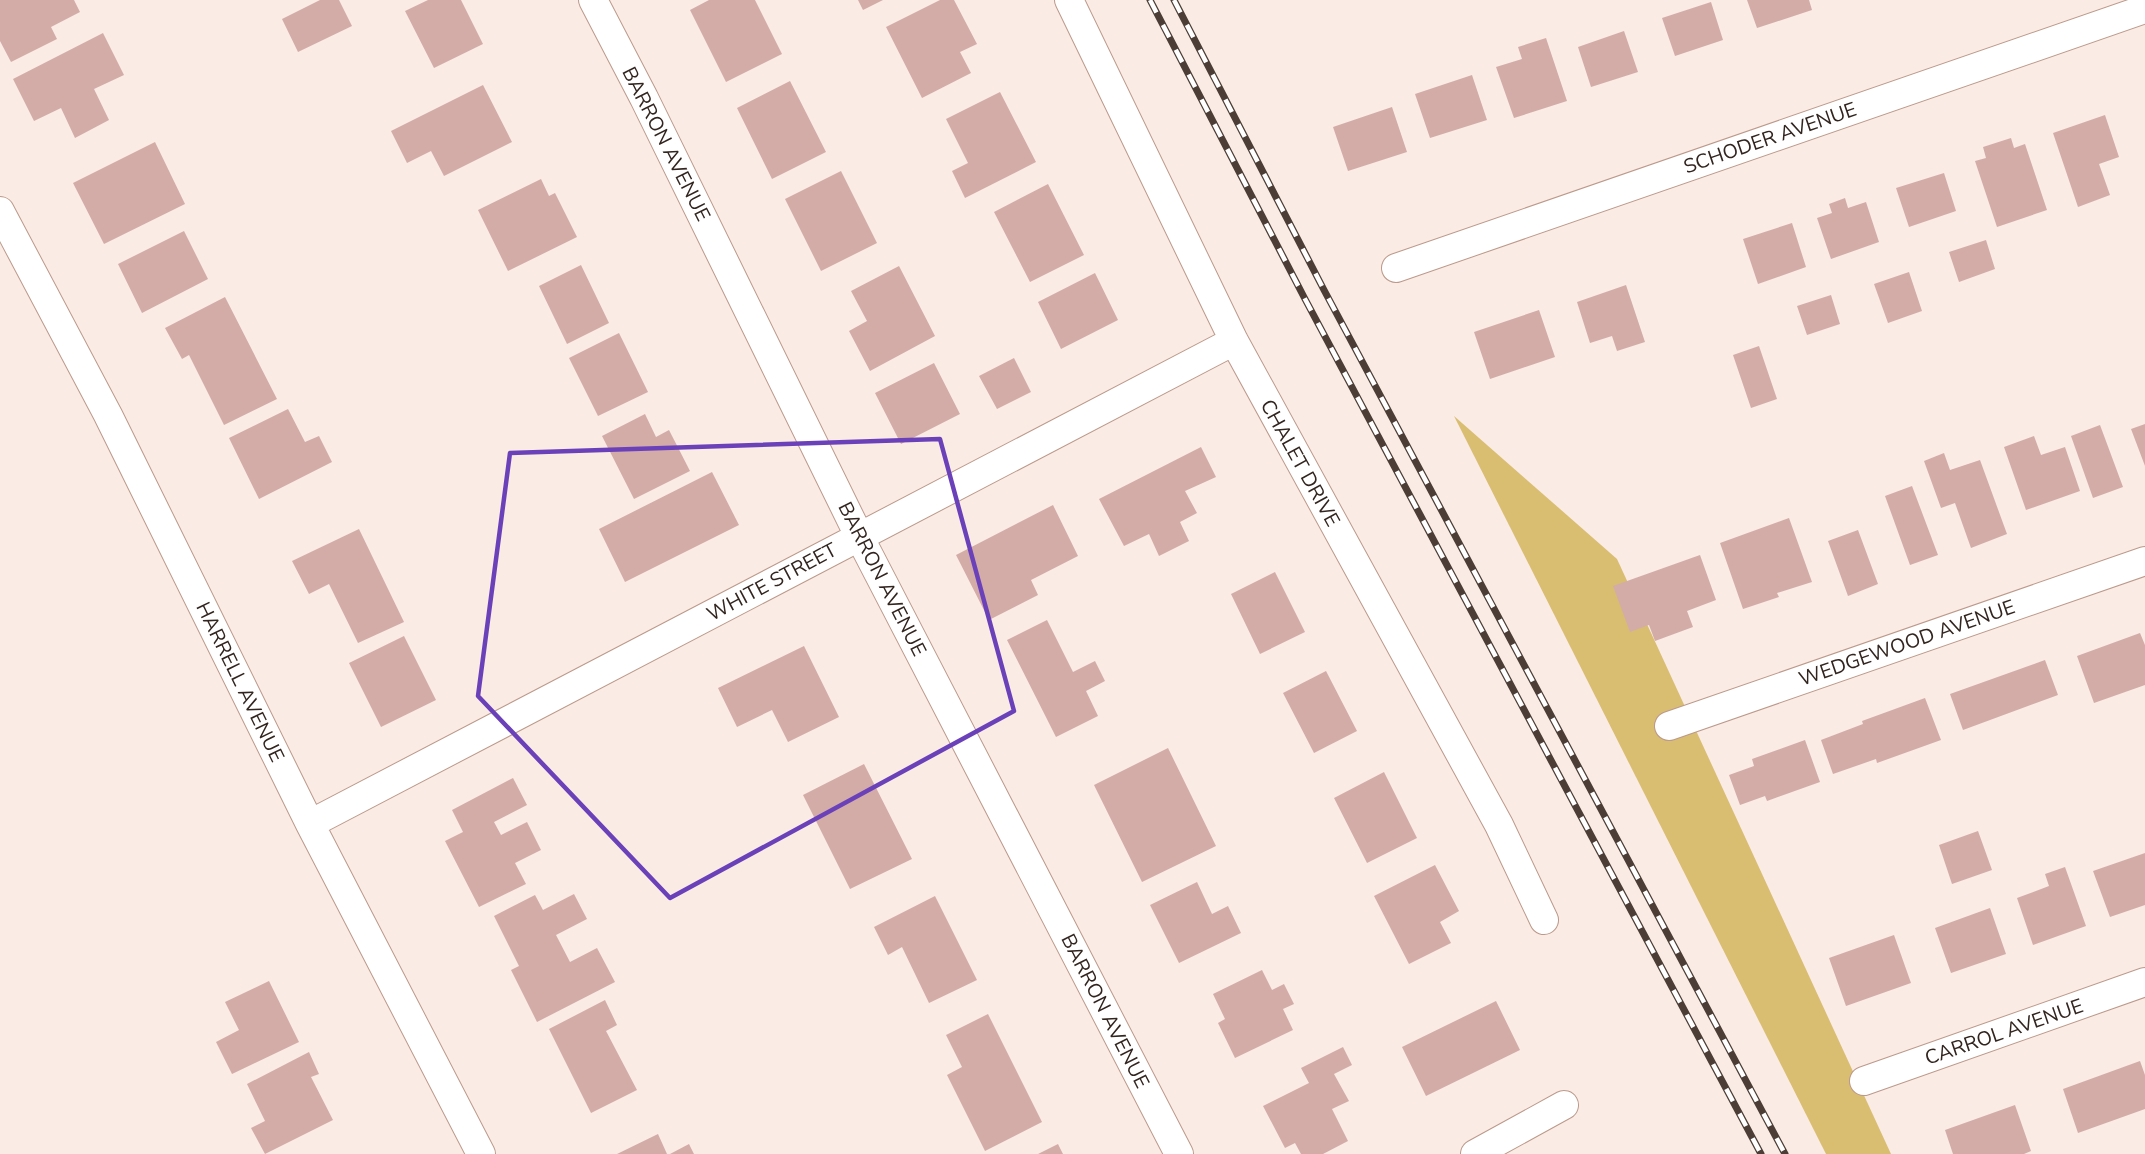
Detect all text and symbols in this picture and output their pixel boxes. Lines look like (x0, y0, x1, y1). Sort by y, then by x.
street label: BARRON AVENUE (615, 62, 717, 226)
street label: SCHODER AVENUE (1680, 96, 1860, 180)
street label: CHALET DRIVE (1254, 395, 1346, 531)
street label: BARRON AVENUE (831, 497, 933, 661)
street label: WHITE STREET (702, 536, 842, 628)
street label: WEDGEWOOD AVENUE (1795, 593, 2019, 693)
street label: HARRELL AVENUE (190, 597, 290, 767)
street label: BARRON AVENUE (1054, 929, 1156, 1093)
street label: CARROL AVENUE (1921, 992, 2087, 1072)

